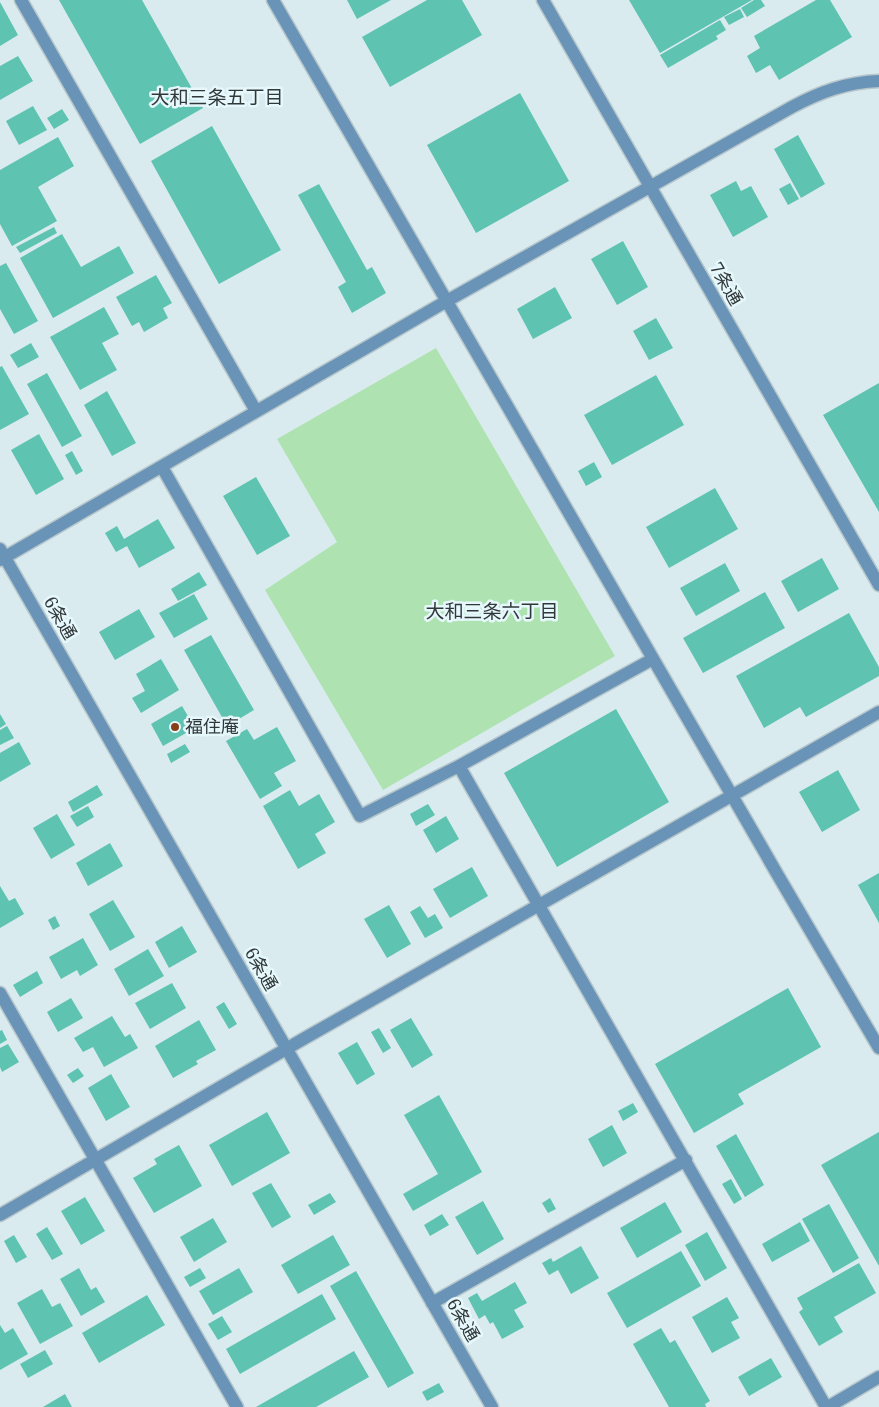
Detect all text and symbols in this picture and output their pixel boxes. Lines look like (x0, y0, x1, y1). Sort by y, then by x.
district label: 大和三条五丁目 (150, 84, 284, 110)
street label: 7条通 (705, 258, 749, 309)
street label: 6条通 (39, 592, 83, 643)
district label: 大和三条六丁目 (425, 598, 559, 624)
place label: 福住庵 (185, 714, 239, 738)
marker: 福住庵 (169, 721, 181, 733)
street label: 6条通 (240, 943, 284, 994)
street label: 6条通 (442, 1294, 486, 1345)

